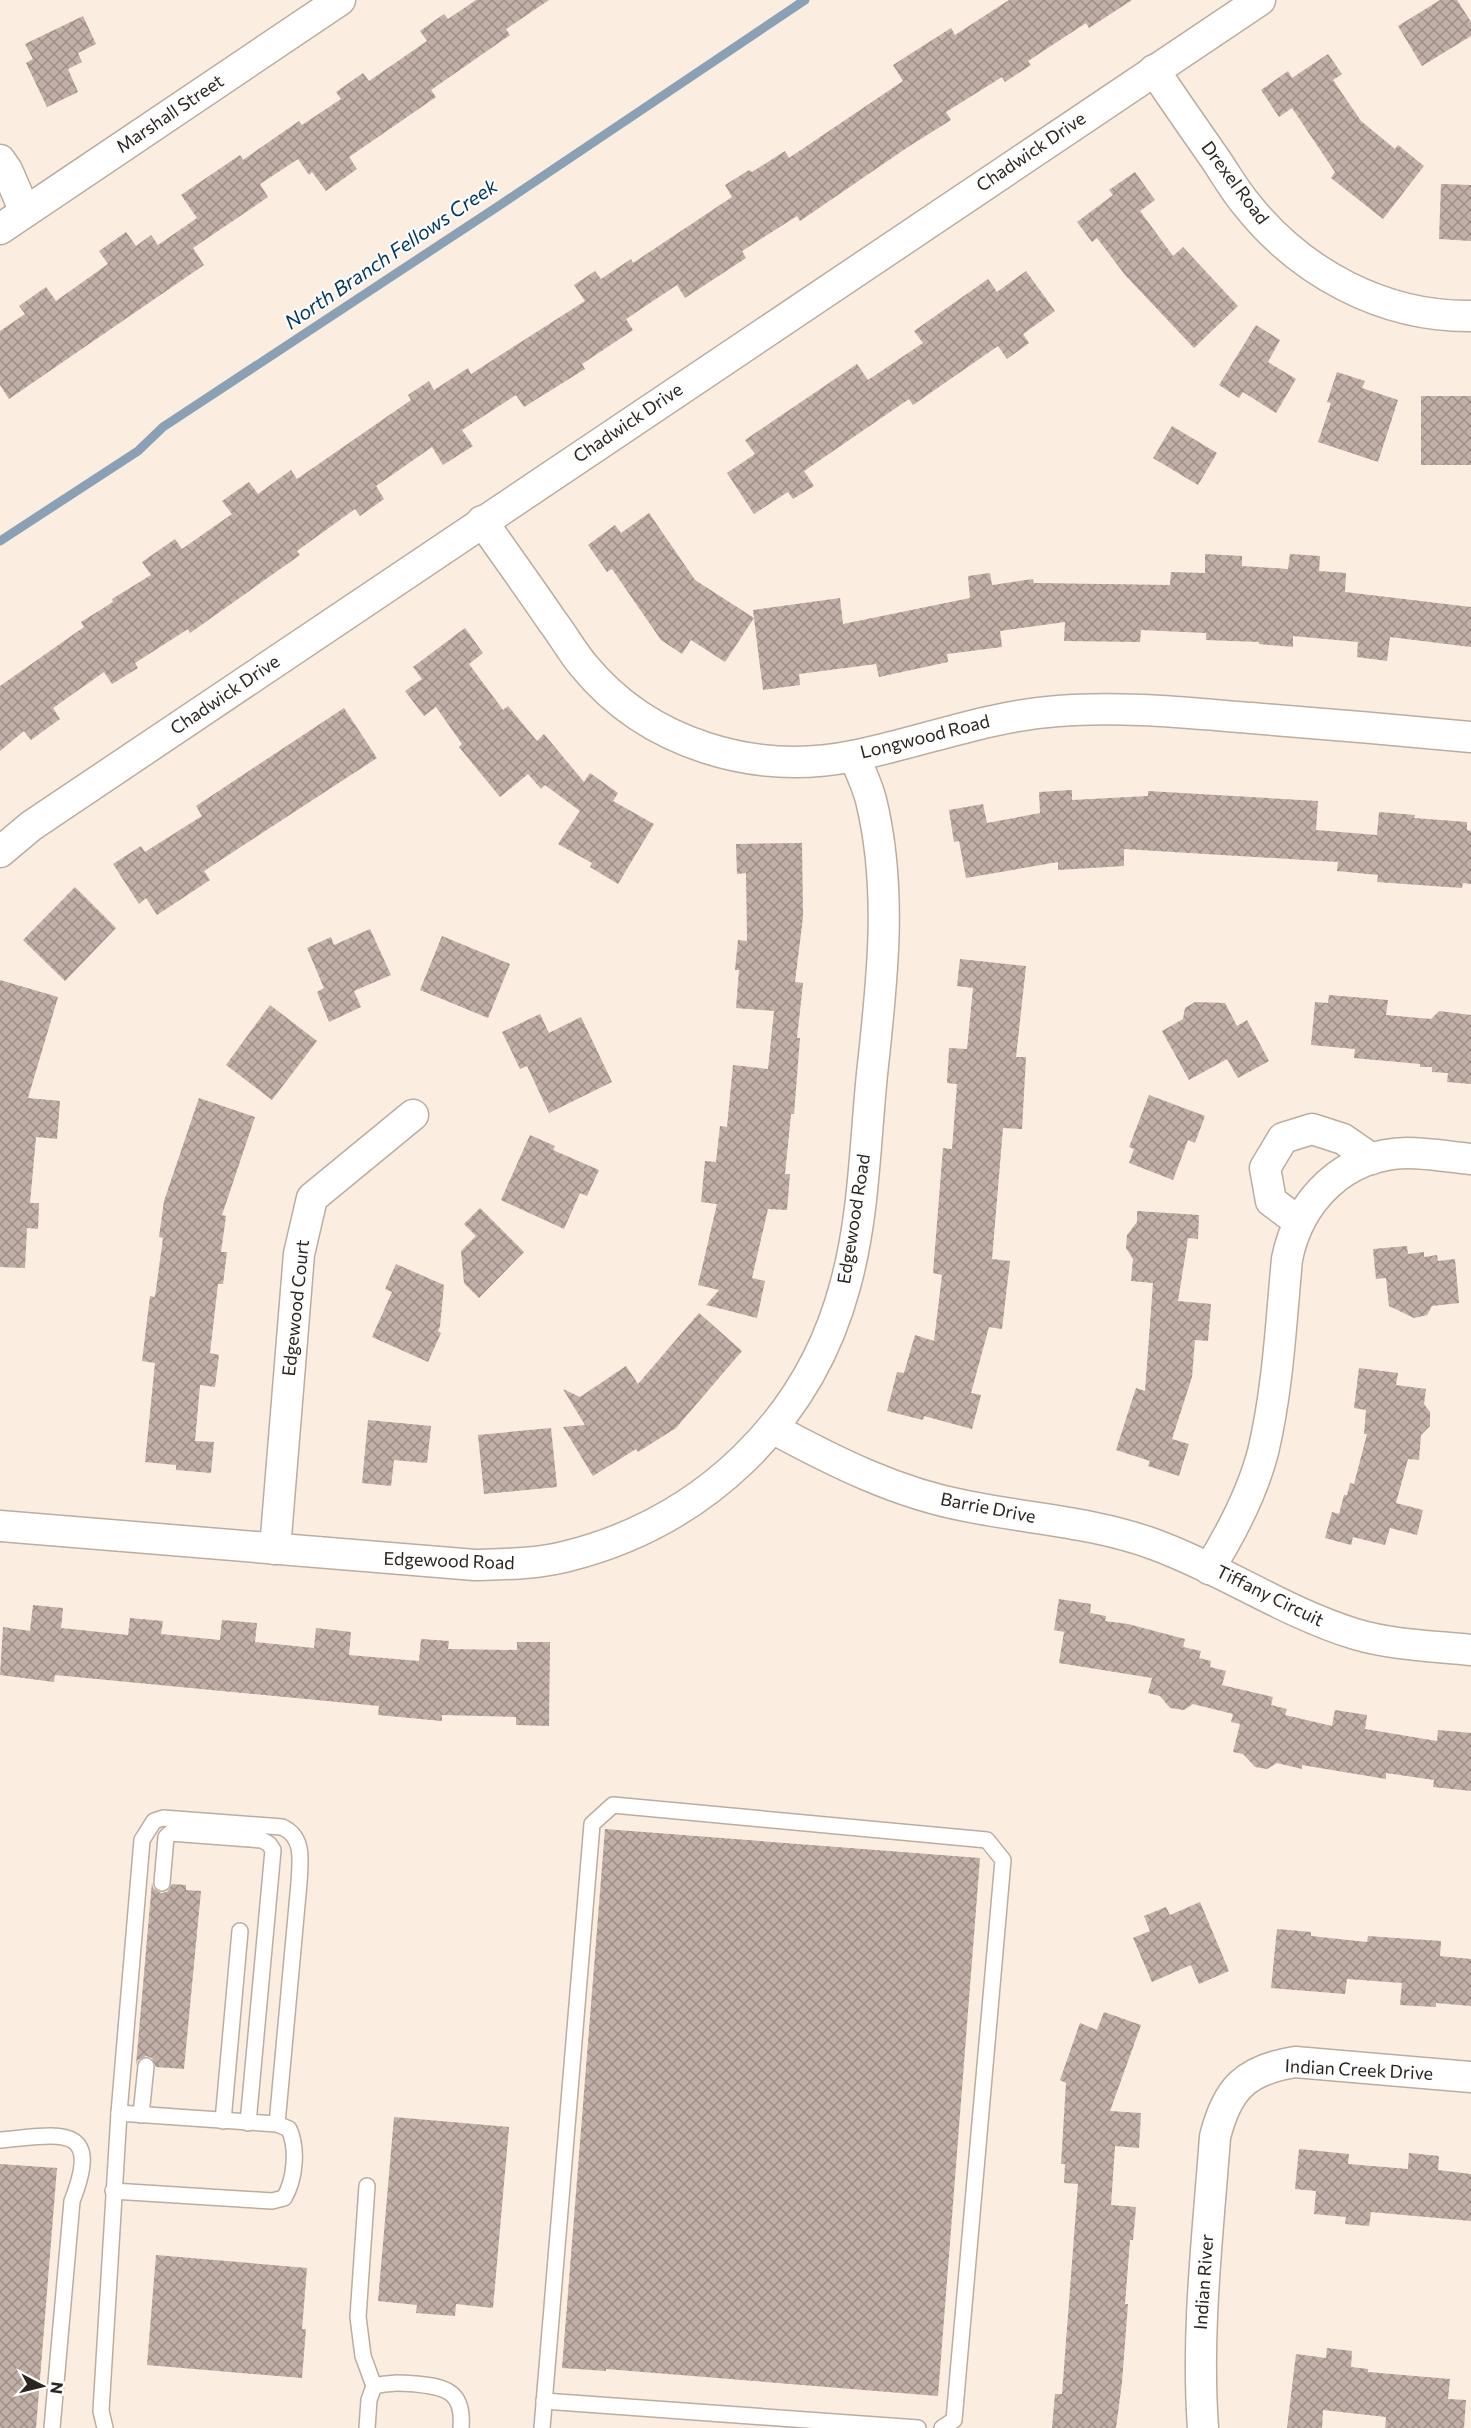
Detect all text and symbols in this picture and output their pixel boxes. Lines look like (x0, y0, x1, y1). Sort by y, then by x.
street label: Marshall Street (112, 69, 227, 157)
street label: Chadwick Drive (972, 107, 1089, 196)
street label: Drexel Road (1197, 137, 1274, 228)
water label: North Branch Fellows Creek (279, 172, 502, 333)
street label: Chadwick Drive (569, 378, 686, 467)
street label: Chadwick Drive (166, 650, 283, 739)
street label: Longwood Road (858, 709, 992, 763)
street label: Edgewood Road (832, 1152, 874, 1285)
street label: Edgewood Court (277, 1239, 313, 1377)
street label: Barrie Drive (939, 1487, 1038, 1527)
street label: Edgewood Road (383, 1547, 515, 1573)
street label: Tiffany Circuit (1213, 1560, 1328, 1631)
street label: Indian Creek Drive (1284, 2054, 1434, 2084)
street label: Indian River (1189, 2233, 1217, 2331)
north arrow (12, 2356, 72, 2416)
text: N (47, 2381, 68, 2395)

